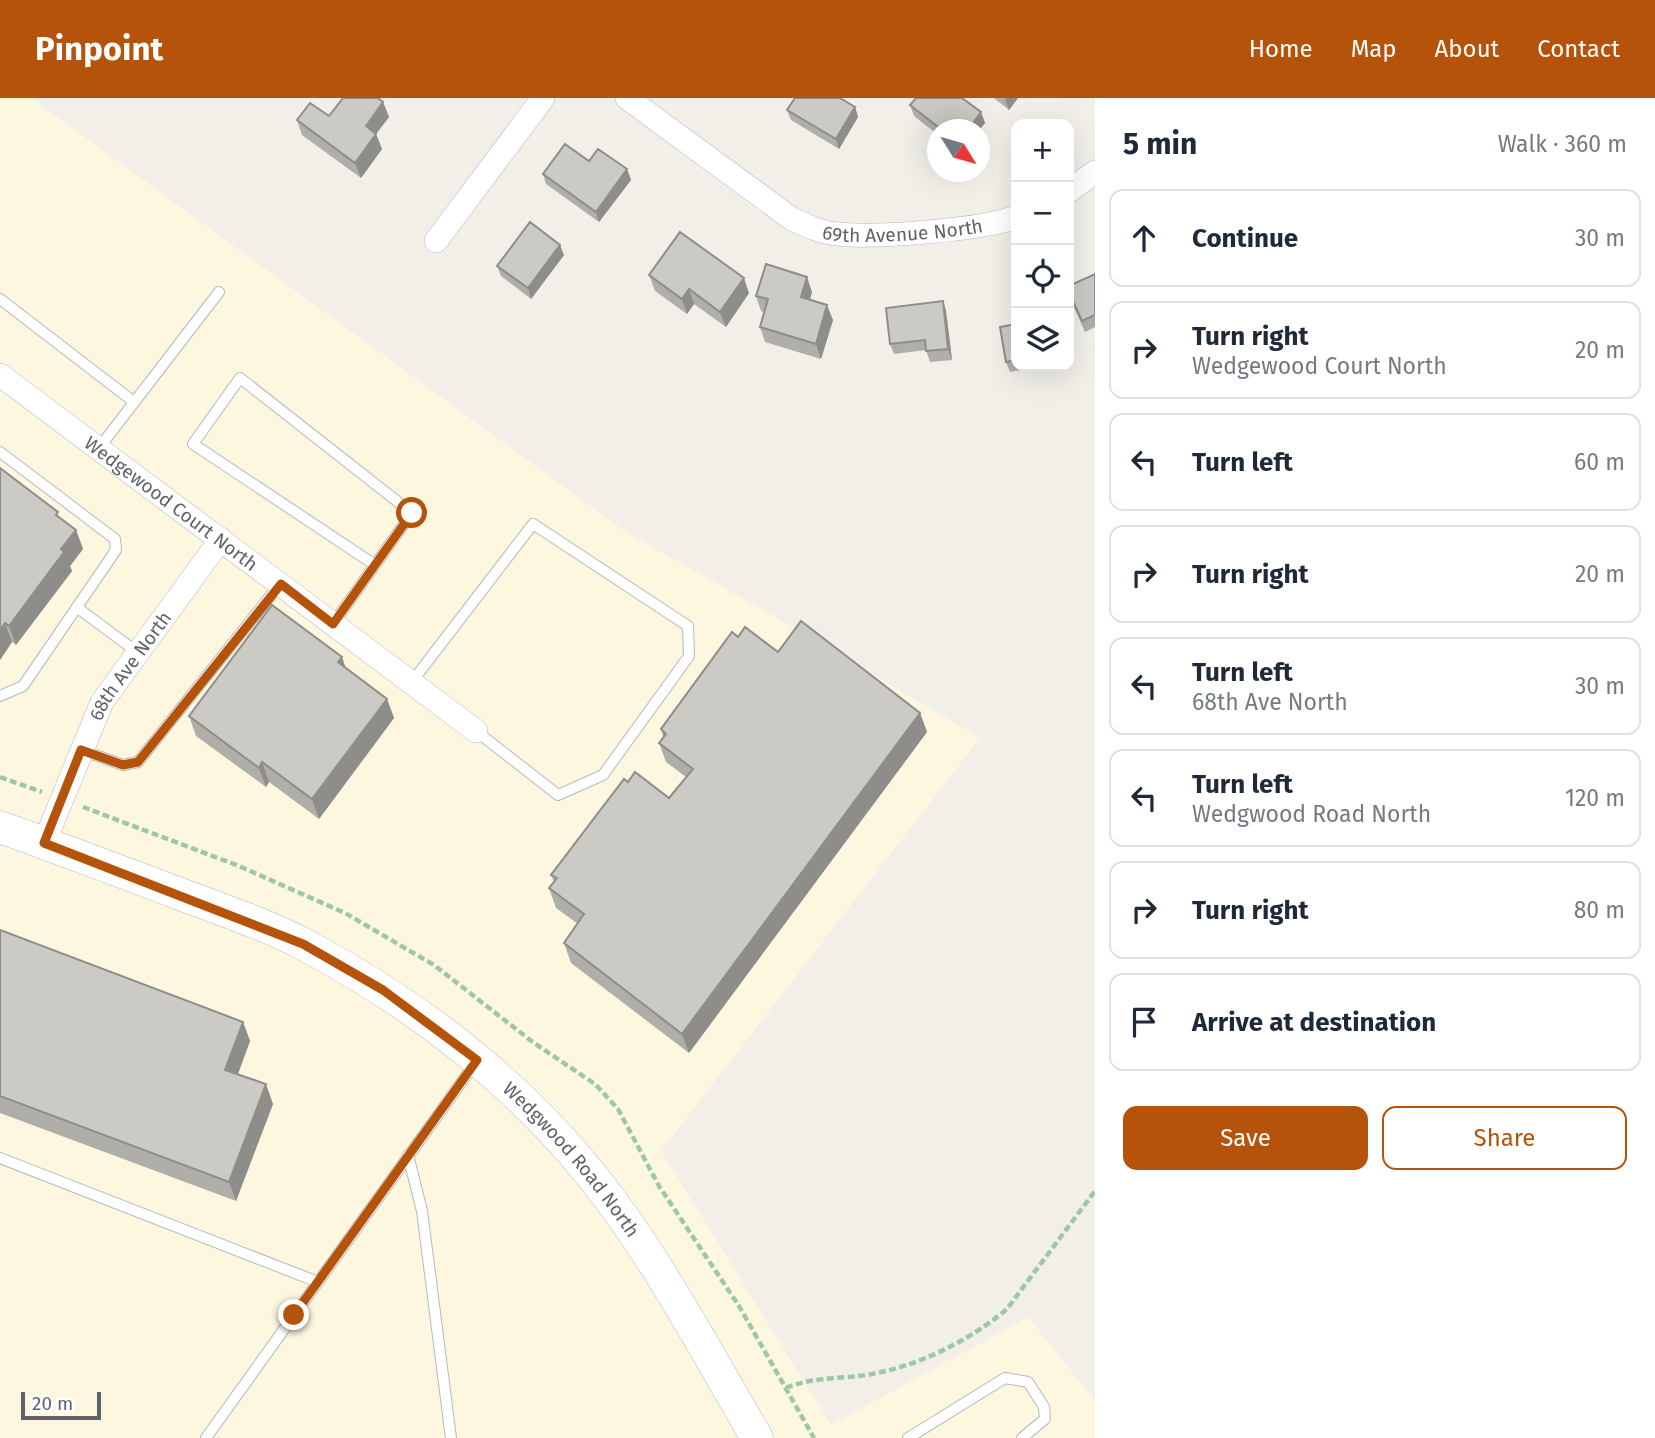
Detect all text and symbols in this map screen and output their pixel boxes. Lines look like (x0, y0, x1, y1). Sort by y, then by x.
text: Pinpoint (35, 29, 163, 69)
text: Home (1249, 35, 1313, 63)
text: Map (1351, 35, 1397, 63)
text: About (1435, 35, 1499, 63)
text: Contact (1537, 35, 1620, 63)
north arrow (927, 119, 990, 182)
map controls (1011, 119, 1074, 371)
button: + (1011, 119, 1074, 182)
text: 5 min (1123, 126, 1197, 162)
text: Walk · 360 m (1498, 130, 1627, 158)
button: − (1011, 182, 1074, 245)
street label: 69th Avenue North (820, 214, 984, 247)
icon: ahead (1125, 219, 1163, 257)
text: Continue (1192, 223, 1298, 254)
text: 30 m (1575, 224, 1625, 252)
button: locate (1011, 245, 1074, 308)
button: layers (1011, 308, 1074, 371)
text: Turn right (1192, 321, 1309, 352)
icon: right (1125, 331, 1163, 369)
text: 20 m (1575, 336, 1625, 364)
text: Wedgewood Court North (1192, 352, 1447, 380)
street label: Wedgewood Court North (80, 431, 263, 575)
icon: left (1125, 443, 1163, 481)
text: Turn left (1192, 447, 1293, 478)
text: 60 m (1574, 448, 1625, 476)
route start (396, 497, 427, 528)
icon: right (1125, 555, 1163, 593)
text: Turn right (1192, 559, 1309, 590)
text: 20 m (1575, 560, 1625, 588)
street label: 68th Ave North (84, 606, 176, 724)
text: Turn left (1192, 657, 1293, 688)
icon: left (1125, 667, 1163, 705)
text: 30 m (1575, 672, 1625, 700)
text: 68th Ave North (1192, 688, 1348, 716)
text: Turn left (1192, 769, 1293, 800)
icon: left (1125, 779, 1163, 817)
text: 120 m (1565, 784, 1625, 812)
text: Wedgwood Road North (1192, 800, 1431, 828)
icon: right (1125, 891, 1163, 929)
text: Turn right (1192, 895, 1309, 926)
text: 80 m (1574, 896, 1625, 924)
icon: arrive (1125, 1003, 1163, 1041)
text: Arrive at destination (1192, 1007, 1436, 1038)
street label: Wedgwood Road North (499, 1077, 645, 1241)
button: Save (1123, 1106, 1368, 1170)
button: Share (1382, 1106, 1627, 1170)
route end (278, 1299, 309, 1330)
scale bar (21, 1389, 102, 1421)
text: 20 m (32, 1392, 73, 1415)

